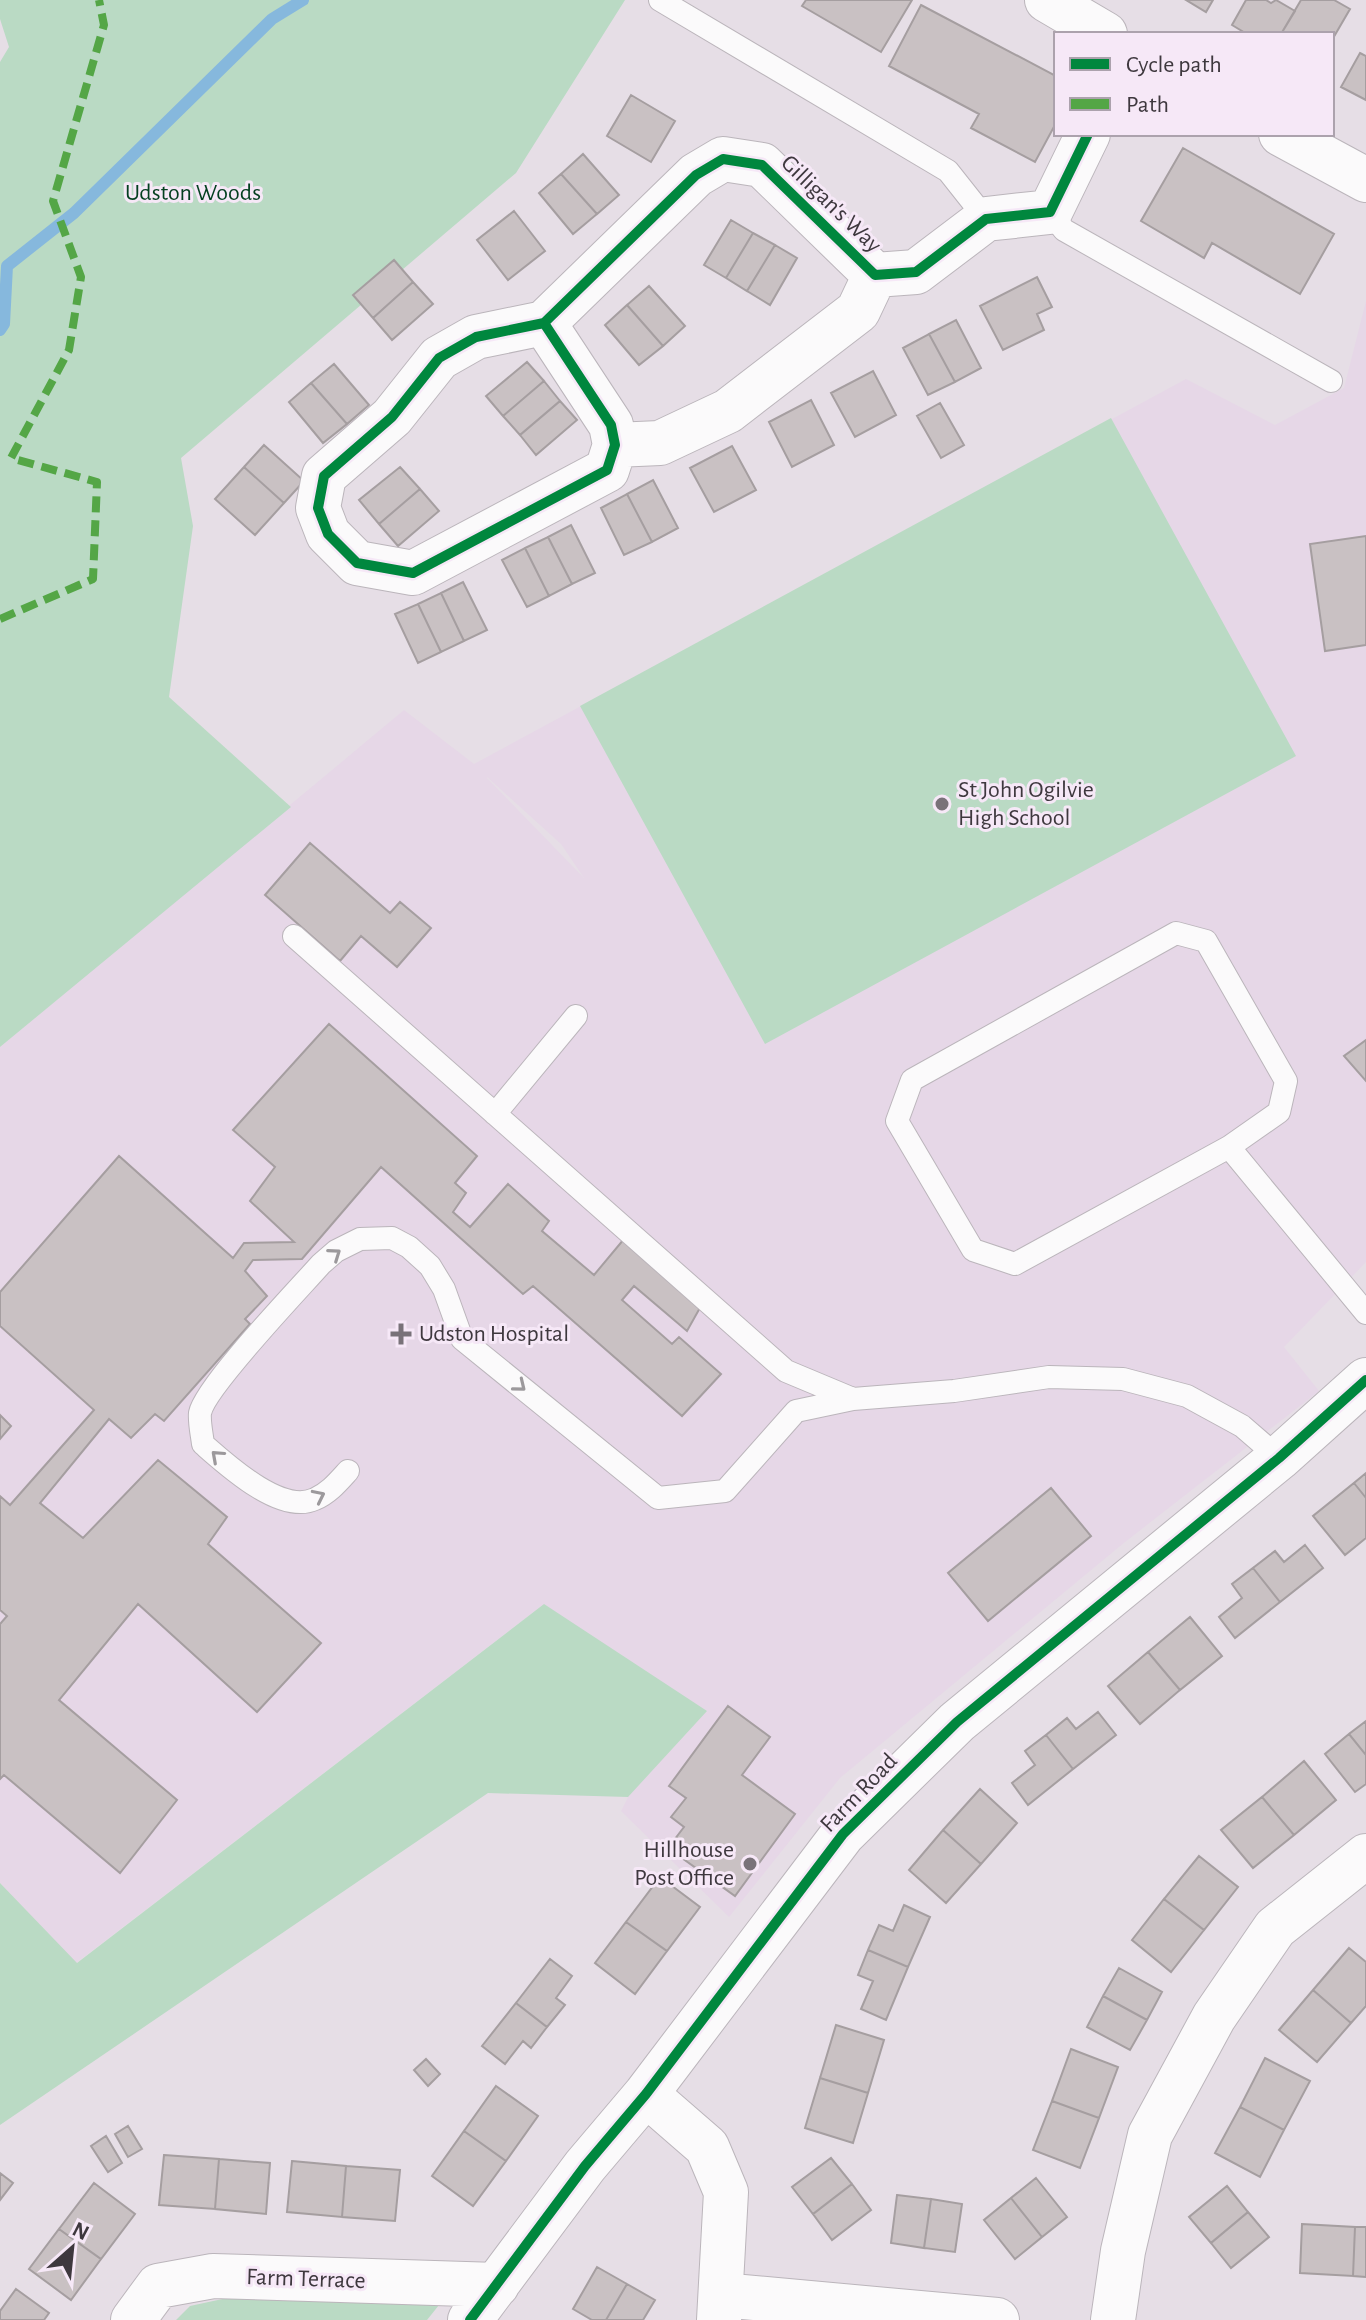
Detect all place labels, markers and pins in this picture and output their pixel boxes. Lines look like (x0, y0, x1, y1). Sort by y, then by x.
place label: St John Ogilvie High School (958, 778, 1094, 830)
marker: St John Ogilvie High School (933, 795, 951, 813)
place label: Udston Hospital (419, 1322, 569, 1346)
marker: Udston Hospital (390, 1323, 412, 1345)
place label: Hillhouse Post Office (634, 1838, 734, 1890)
marker: Hillhouse Post Office (741, 1855, 759, 1873)

